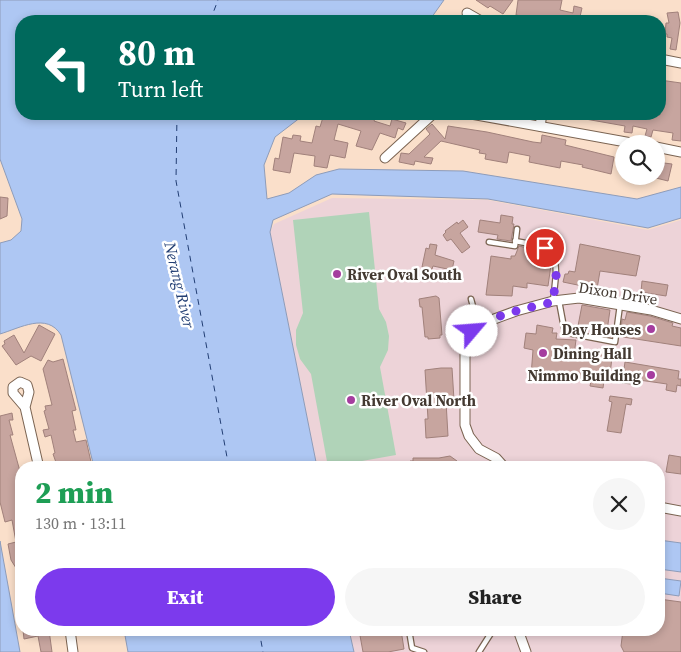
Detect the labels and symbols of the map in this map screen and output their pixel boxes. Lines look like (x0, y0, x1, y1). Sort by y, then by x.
pin (524, 227, 566, 269)
water label: Nerang River (159, 239, 201, 331)
place label: River Oval South (347, 264, 462, 285)
marker: River Oval South (331, 268, 343, 280)
street label: Dixon Drive (577, 276, 659, 310)
position arrow (445, 304, 497, 356)
place label: Day Houses (562, 319, 641, 340)
marker: Day Houses (645, 323, 657, 335)
place label: Dining Hall (553, 343, 632, 364)
marker: Dining Hall (537, 347, 549, 359)
place label: Nimmo Building (528, 365, 641, 386)
marker: Nimmo Building (645, 369, 657, 381)
place label: River Oval North (361, 390, 476, 411)
marker: River Oval North (345, 394, 357, 406)

